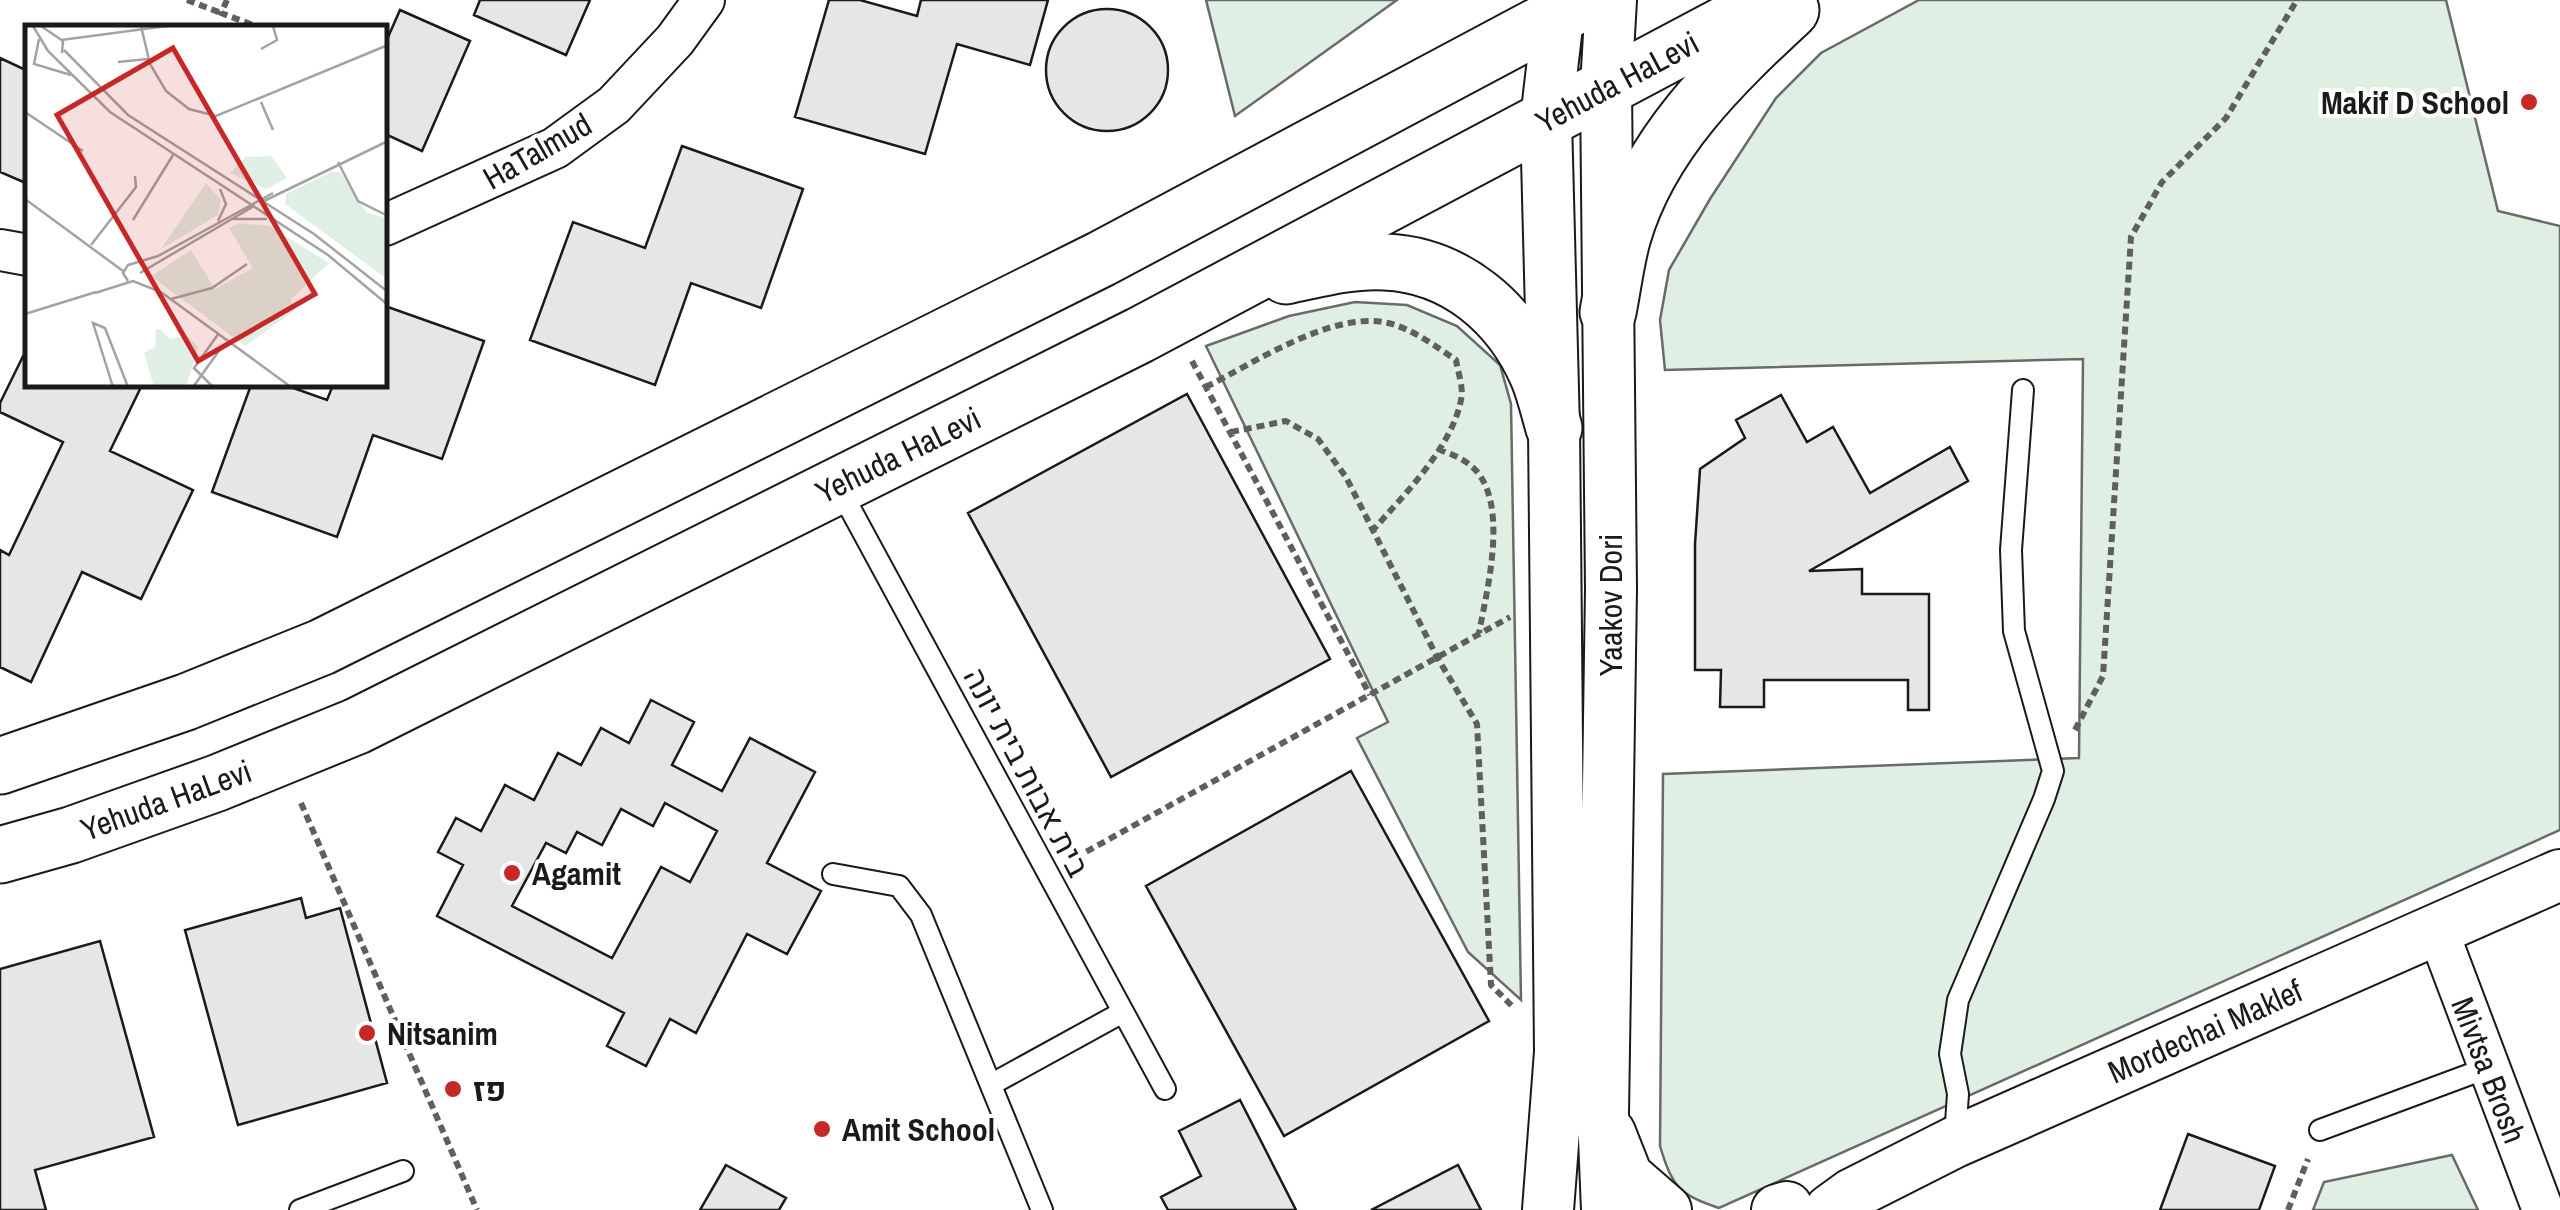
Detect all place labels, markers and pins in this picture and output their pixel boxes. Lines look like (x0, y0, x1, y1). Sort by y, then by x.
place label: Makif D School (2321, 81, 2509, 124)
marker: Makif D School (2518, 91, 2540, 113)
place label: Agamit (532, 852, 621, 895)
marker: Agamit (501, 862, 523, 884)
place label: Nitsanim (387, 1012, 498, 1055)
marker: Nitsanim (356, 1022, 378, 1044)
place label: פז (473, 1068, 506, 1111)
marker: פז (442, 1078, 464, 1100)
place label: Amit School (842, 1108, 995, 1151)
marker: Amit School (811, 1118, 833, 1140)

